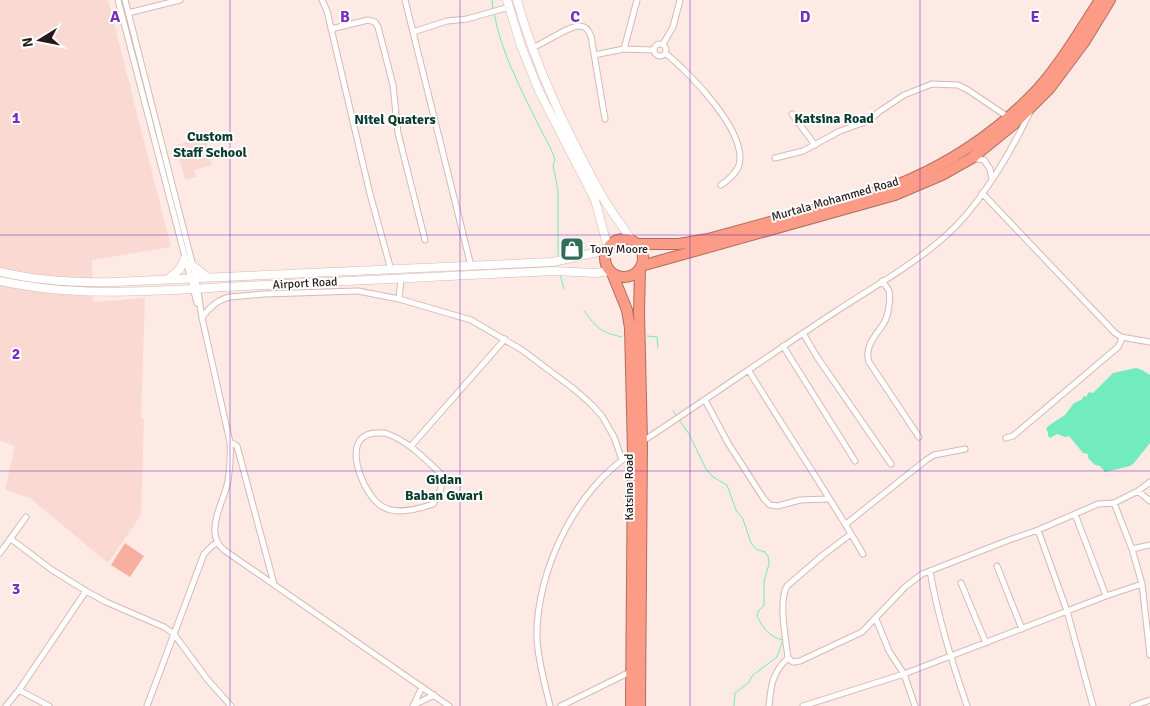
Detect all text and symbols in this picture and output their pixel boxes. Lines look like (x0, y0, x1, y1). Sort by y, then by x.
text: A (110, 7, 121, 27)
text: B (340, 7, 350, 27)
text: C (570, 7, 580, 27)
text: D (800, 7, 811, 27)
text: E (1030, 7, 1040, 27)
north arrow (15, 15, 65, 65)
text: N (18, 36, 37, 48)
text: 1 (12, 108, 21, 128)
district label: Katsina Road (794, 110, 874, 127)
district label: Nitel Quaters (354, 111, 436, 128)
district label: Custom Staff School (173, 128, 247, 161)
street label: Murtala Mohammed Road (770, 174, 901, 225)
shop icon: Tony Moore (559, 236, 585, 262)
place label: Tony Moore (590, 242, 648, 257)
street label: Airport Road (272, 274, 338, 293)
text: 2 (12, 344, 20, 364)
street label: Katsina Road (622, 454, 637, 520)
district label: Gidan Baban Gwari (405, 471, 483, 504)
text: 3 (12, 579, 20, 599)

